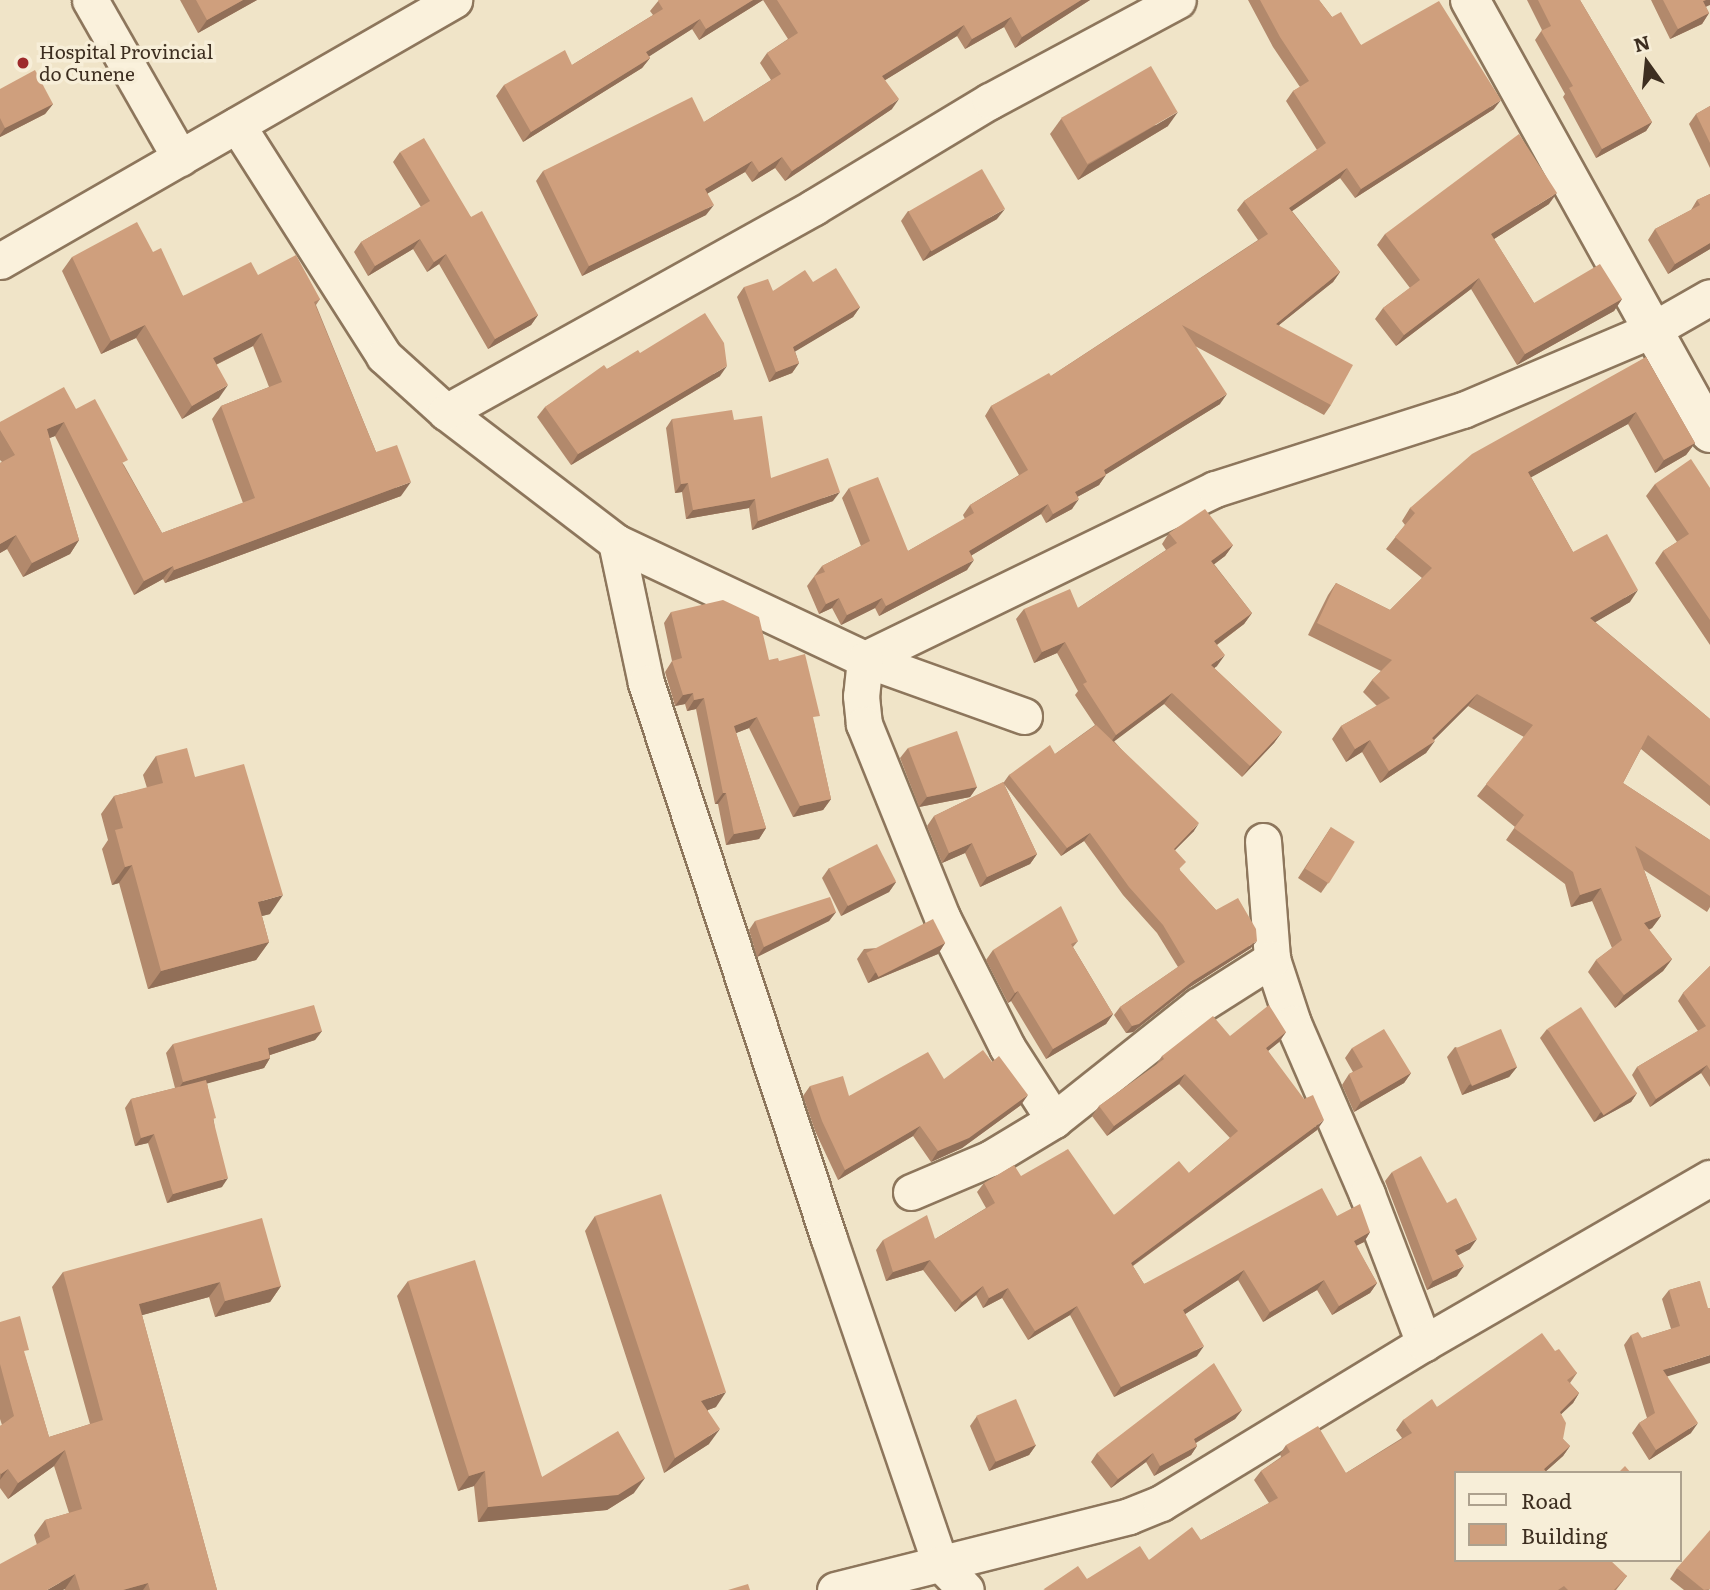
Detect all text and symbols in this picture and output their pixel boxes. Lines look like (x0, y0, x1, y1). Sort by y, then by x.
text: N (1630, 27, 1653, 58)
north arrow (1612, 28, 1682, 98)
place label: Hospital Provincial do Cunene (39, 41, 213, 85)
marker: Hospital Provincial do Cunene (13, 53, 33, 73)
legend (1454, 1471, 1682, 1562)
text: Road (1521, 1484, 1572, 1515)
text: Building (1521, 1519, 1607, 1550)

